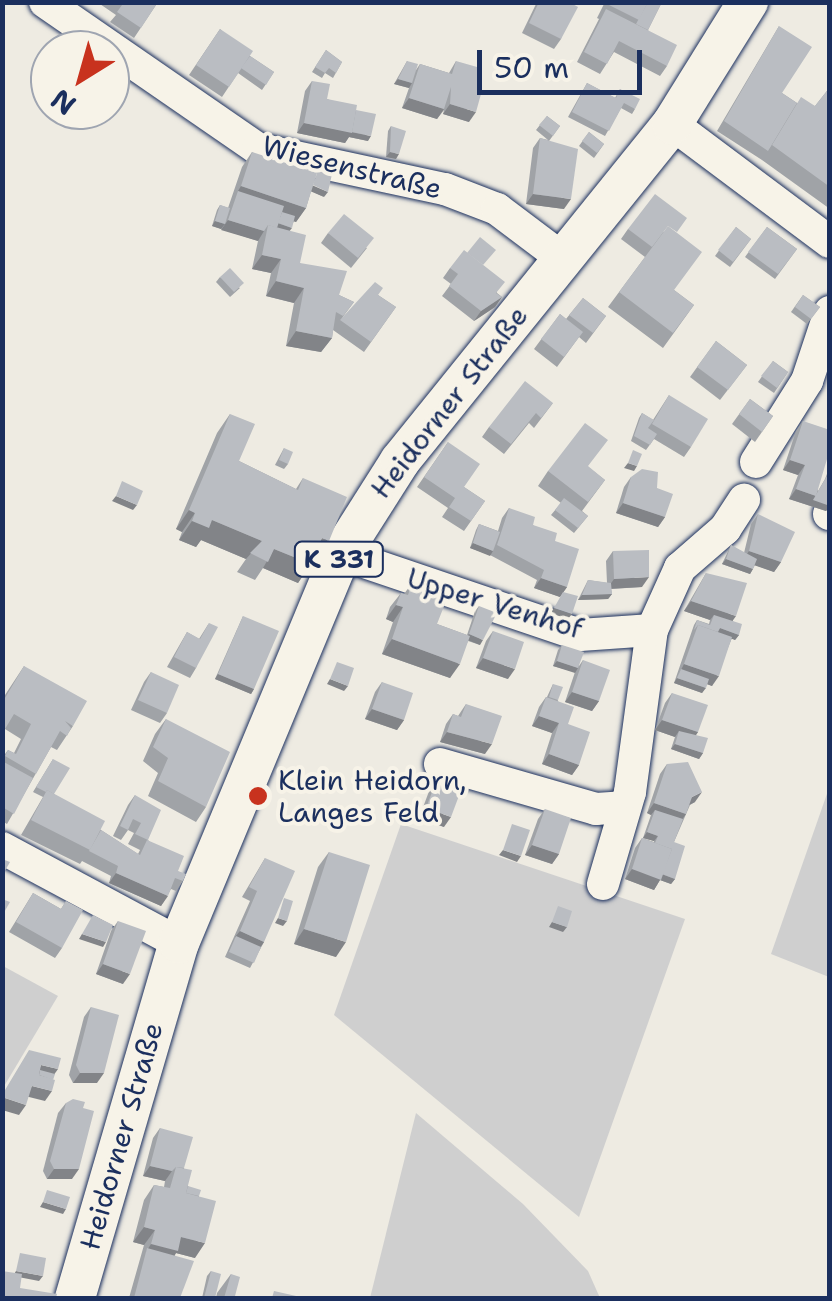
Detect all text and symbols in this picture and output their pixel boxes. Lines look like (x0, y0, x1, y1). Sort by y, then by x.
north arrow (30, 30, 130, 130)
scale bar (482, 30, 647, 92)
text: 50 m (494, 47, 569, 88)
text: N (43, 81, 83, 124)
street label: Wiesenstraße (259, 128, 445, 206)
street label: Heidorner Straße (363, 299, 535, 505)
road number: K 331 (292, 539, 386, 579)
street label: Upper Venhof (403, 560, 587, 646)
place label: Klein Heidorn, Langes Feld (278, 763, 467, 829)
marker: Klein Heidorn, Langes Feld (247, 785, 269, 807)
street label: Heidorner Straße (72, 1018, 170, 1254)

